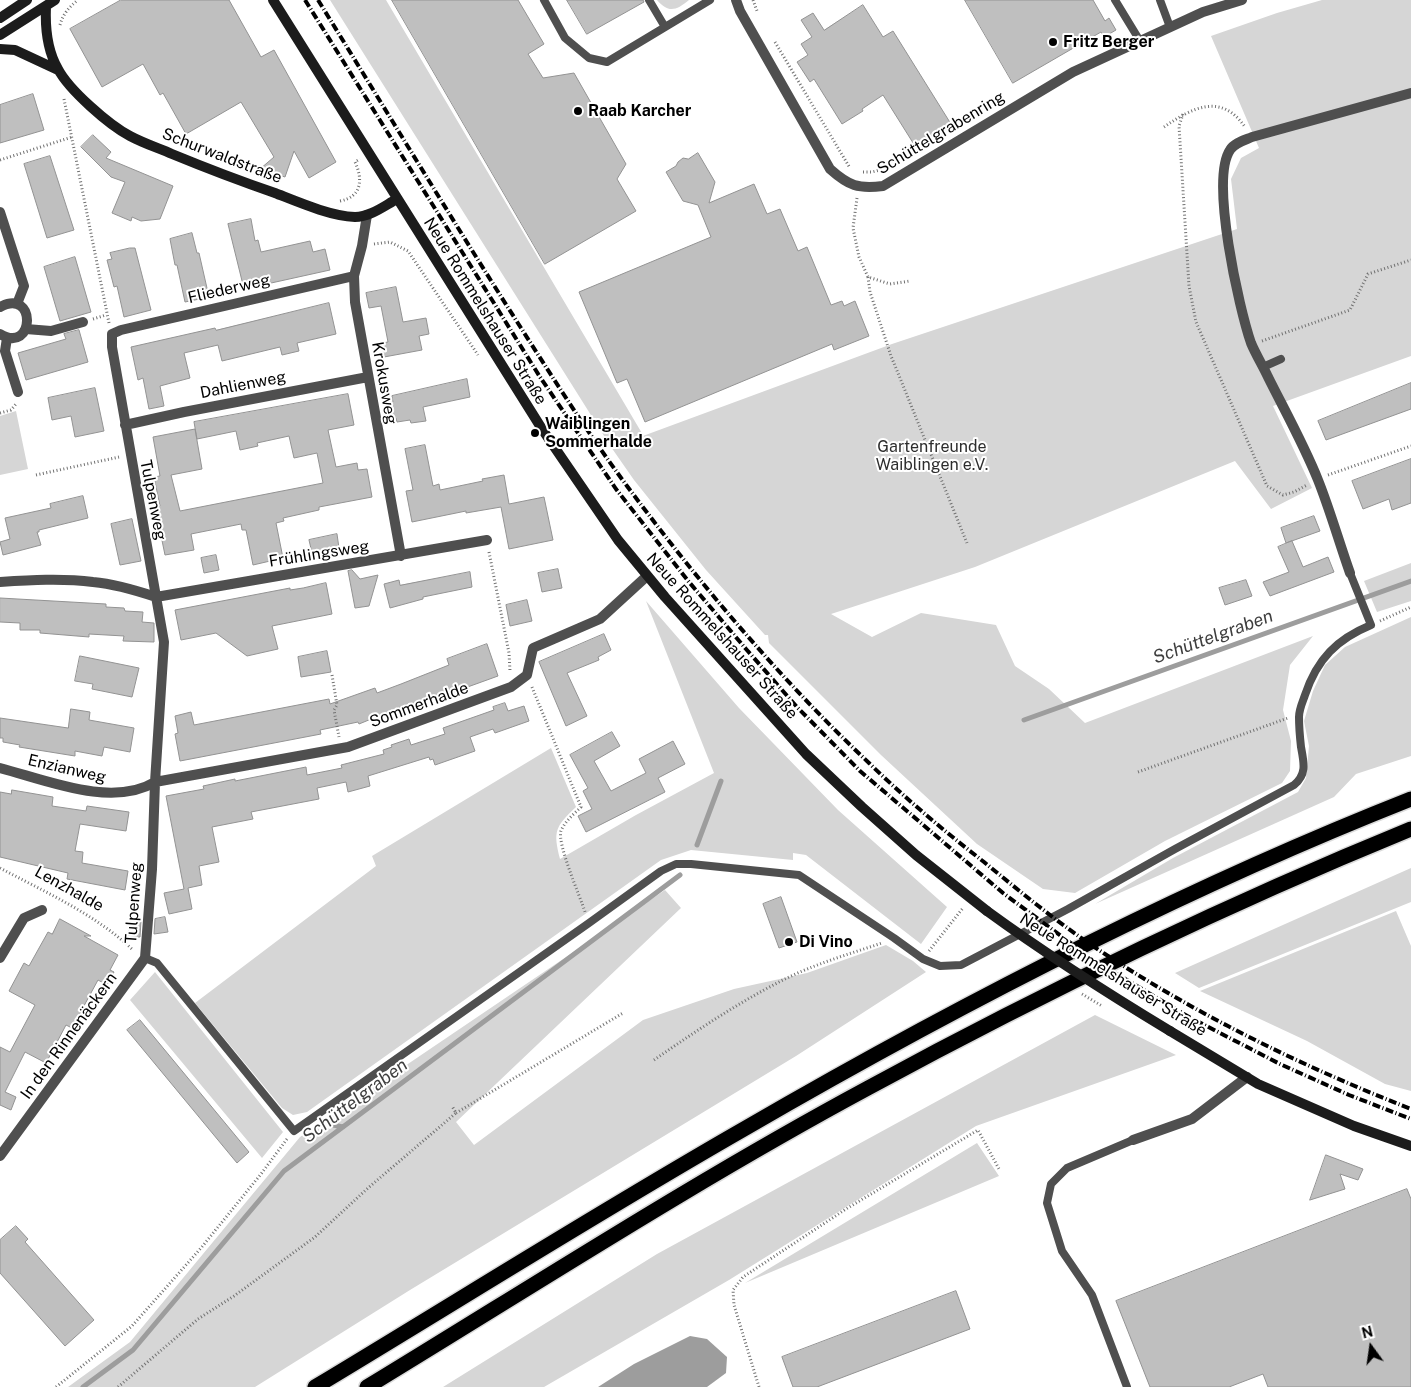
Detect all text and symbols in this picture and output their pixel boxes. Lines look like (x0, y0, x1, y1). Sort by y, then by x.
place label: Fritz Berger (1063, 32, 1154, 52)
marker: Fritz Berger (1047, 36, 1059, 48)
street label: Schüttelgrabenring (874, 87, 1008, 179)
place label: Raab Karcher (588, 101, 691, 121)
marker: Raab Karcher (572, 105, 584, 117)
street label: Schurwaldstraße (159, 124, 285, 188)
street label: Neue Rommelshauser Straße (419, 214, 551, 408)
street label: Fliederweg (186, 270, 272, 308)
street label: Krokusweg (367, 340, 401, 426)
street label: Dahlienweg (198, 367, 288, 403)
place label: Waiblingen Sommerhalde (545, 414, 652, 452)
marker: Waiblingen Sommerhalde (529, 427, 541, 439)
park label: Gartenfreunde Waiblingen e.V. (876, 437, 988, 475)
street label: Tulpenweg (136, 458, 170, 542)
street label: Frühlingsweg (267, 537, 371, 571)
street label: Neue Rommelshauser Straße (642, 549, 802, 723)
water label: Schüttelgraben (1150, 605, 1276, 669)
street label: Sommerhalde (367, 678, 471, 732)
street label: Enzianweg (26, 751, 108, 787)
street label: Lenzhalde (31, 862, 107, 916)
street label: Tulpenweg (122, 862, 146, 944)
street label: Neue Rommelshauser Straße (1016, 909, 1210, 1041)
place label: Di Vino (799, 932, 853, 952)
marker: Di Vino (783, 936, 795, 948)
street label: In den Rinnenäckern (17, 969, 121, 1103)
water label: Schüttelgraben (298, 1054, 412, 1148)
north arrow (1346, 1322, 1396, 1372)
text: N (1360, 1323, 1375, 1342)

